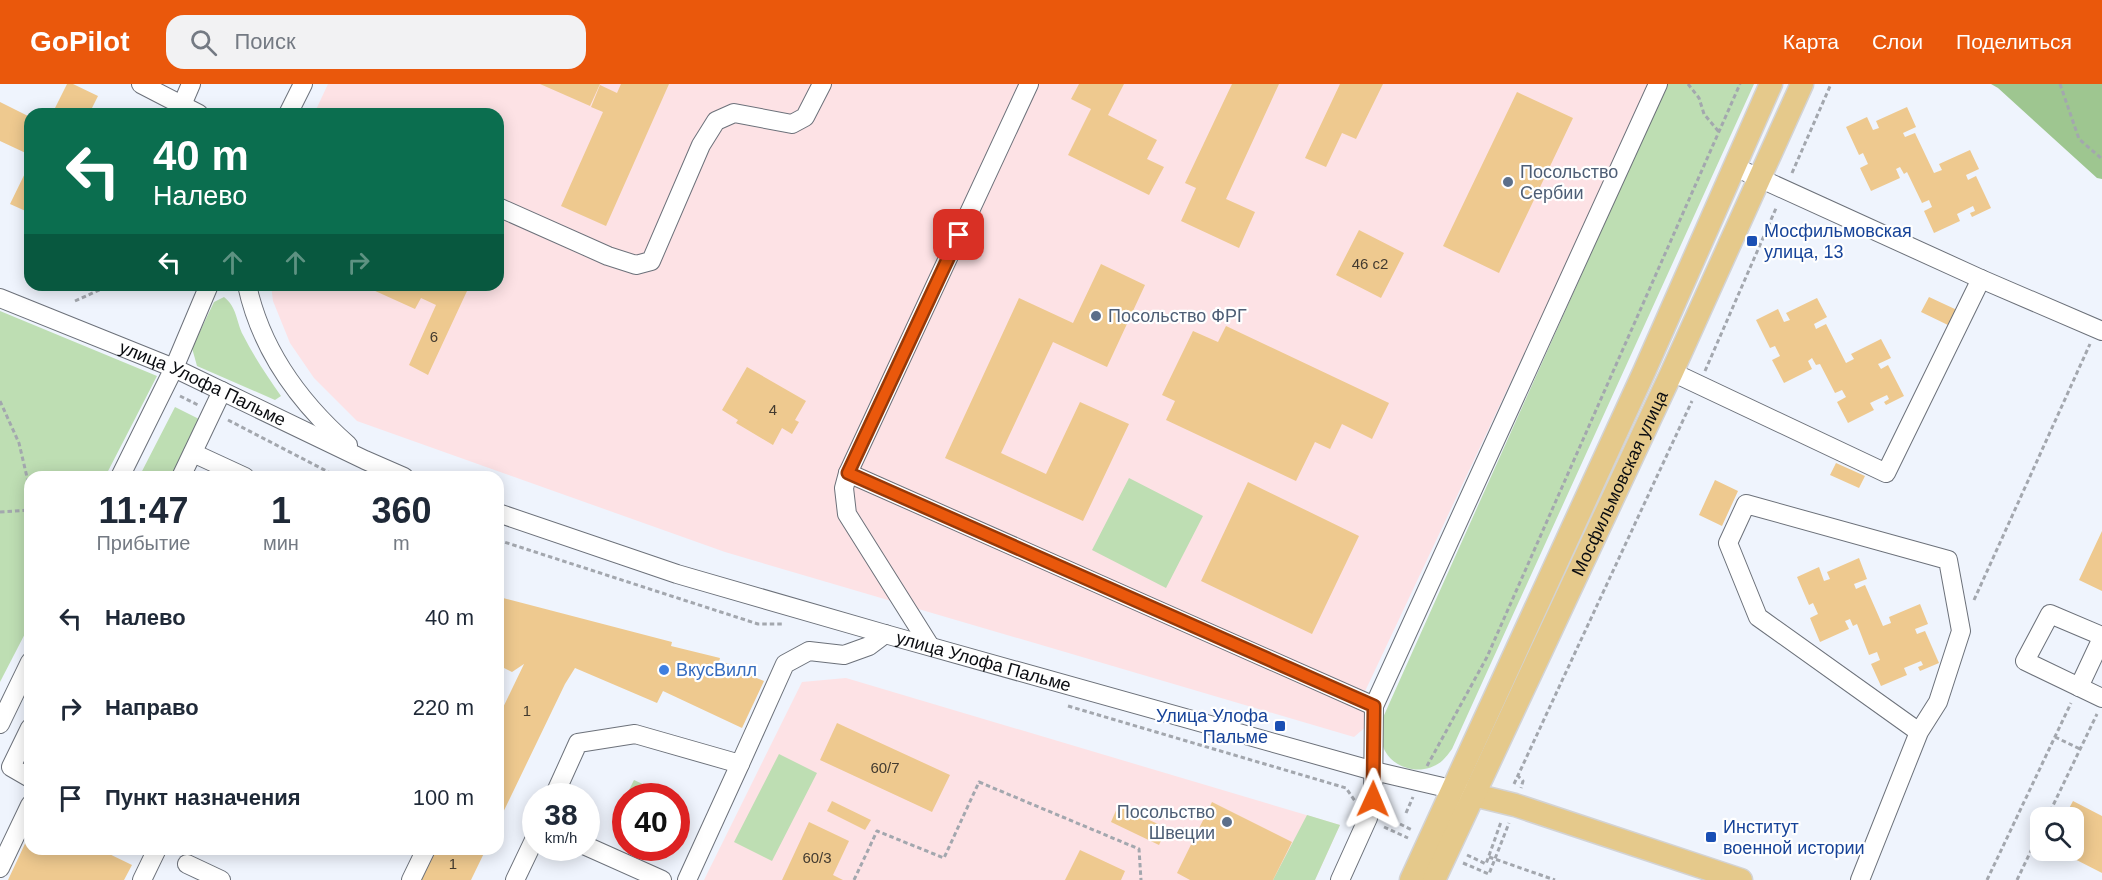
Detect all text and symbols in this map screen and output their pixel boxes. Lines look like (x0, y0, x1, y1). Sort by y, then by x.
search box (166, 15, 586, 69)
text: GoPilot (30, 26, 130, 57)
icon: search (187, 26, 220, 59)
text: Поиск (235, 29, 296, 54)
text: Карта (1783, 30, 1839, 53)
text: Слои (1872, 30, 1923, 53)
text: Поделиться (1956, 30, 2072, 53)
icon: left (54, 132, 132, 210)
text: 40 m (153, 132, 249, 179)
place label: Посольство Сербии (1520, 162, 1618, 203)
marker: Посольство Сербии (1501, 175, 1515, 189)
text: Налево (153, 181, 247, 211)
pin (933, 209, 984, 260)
icon: arrive (942, 218, 975, 251)
place label: Мосфильмовская улица, 13 (1764, 221, 1912, 262)
marker: Мосфильмовская улица, 13 (1745, 234, 1759, 248)
icon: left (153, 246, 186, 279)
icon: ahead (216, 246, 249, 279)
icon: ahead (279, 246, 312, 279)
icon: right (342, 246, 375, 279)
house number: 46 с2 (1352, 255, 1388, 272)
place label: Посольство ФРГ (1108, 306, 1247, 326)
marker: Посольство ФРГ (1089, 309, 1103, 323)
house number: 6 (430, 328, 438, 345)
street label: улица Улофа Пальме (117, 337, 289, 430)
street label: Мосфильмовская улица (1568, 387, 1672, 579)
house number: 4 (769, 401, 777, 418)
text: 11:47 (98, 490, 189, 531)
text: 1 (271, 490, 291, 531)
text: 360 (371, 490, 431, 531)
text: Прибытие (96, 532, 190, 554)
text: мин (263, 532, 299, 554)
text: m (393, 532, 410, 554)
icon: left (54, 602, 87, 635)
text: Налево (105, 605, 186, 630)
text: 40 m (425, 605, 474, 630)
street label: улица Улофа Пальме (894, 628, 1073, 696)
place label: ВкусВилл (676, 660, 757, 680)
marker: ВкусВилл (657, 663, 671, 677)
icon: right (54, 692, 87, 725)
text: Направо (105, 695, 199, 720)
text: 220 m (413, 695, 474, 720)
house number: 1 (523, 702, 531, 719)
place label: Улица Улофа Пальме (1156, 706, 1269, 747)
marker: Улица Улофа Пальме (1273, 719, 1287, 733)
house number: 60/7 (870, 759, 900, 776)
position arrow (1341, 767, 1405, 831)
icon: arrive (54, 782, 87, 815)
speed limit sign: 40 (612, 783, 690, 861)
text: Пункт назначения (105, 785, 301, 810)
text: 100 m (413, 785, 474, 810)
text: 38 (544, 798, 578, 831)
place label: Посольство Швеции (1117, 802, 1215, 843)
map controls (2030, 807, 2084, 861)
button: search (2030, 807, 2084, 861)
marker: Посольство Швеции (1220, 815, 1234, 829)
place label: Институт военной истории (1723, 817, 1865, 858)
text: km/h (545, 829, 577, 846)
marker: Институт военной истории (1704, 830, 1718, 844)
house number: 60/3 (802, 849, 832, 866)
house number: 1 (449, 855, 457, 872)

